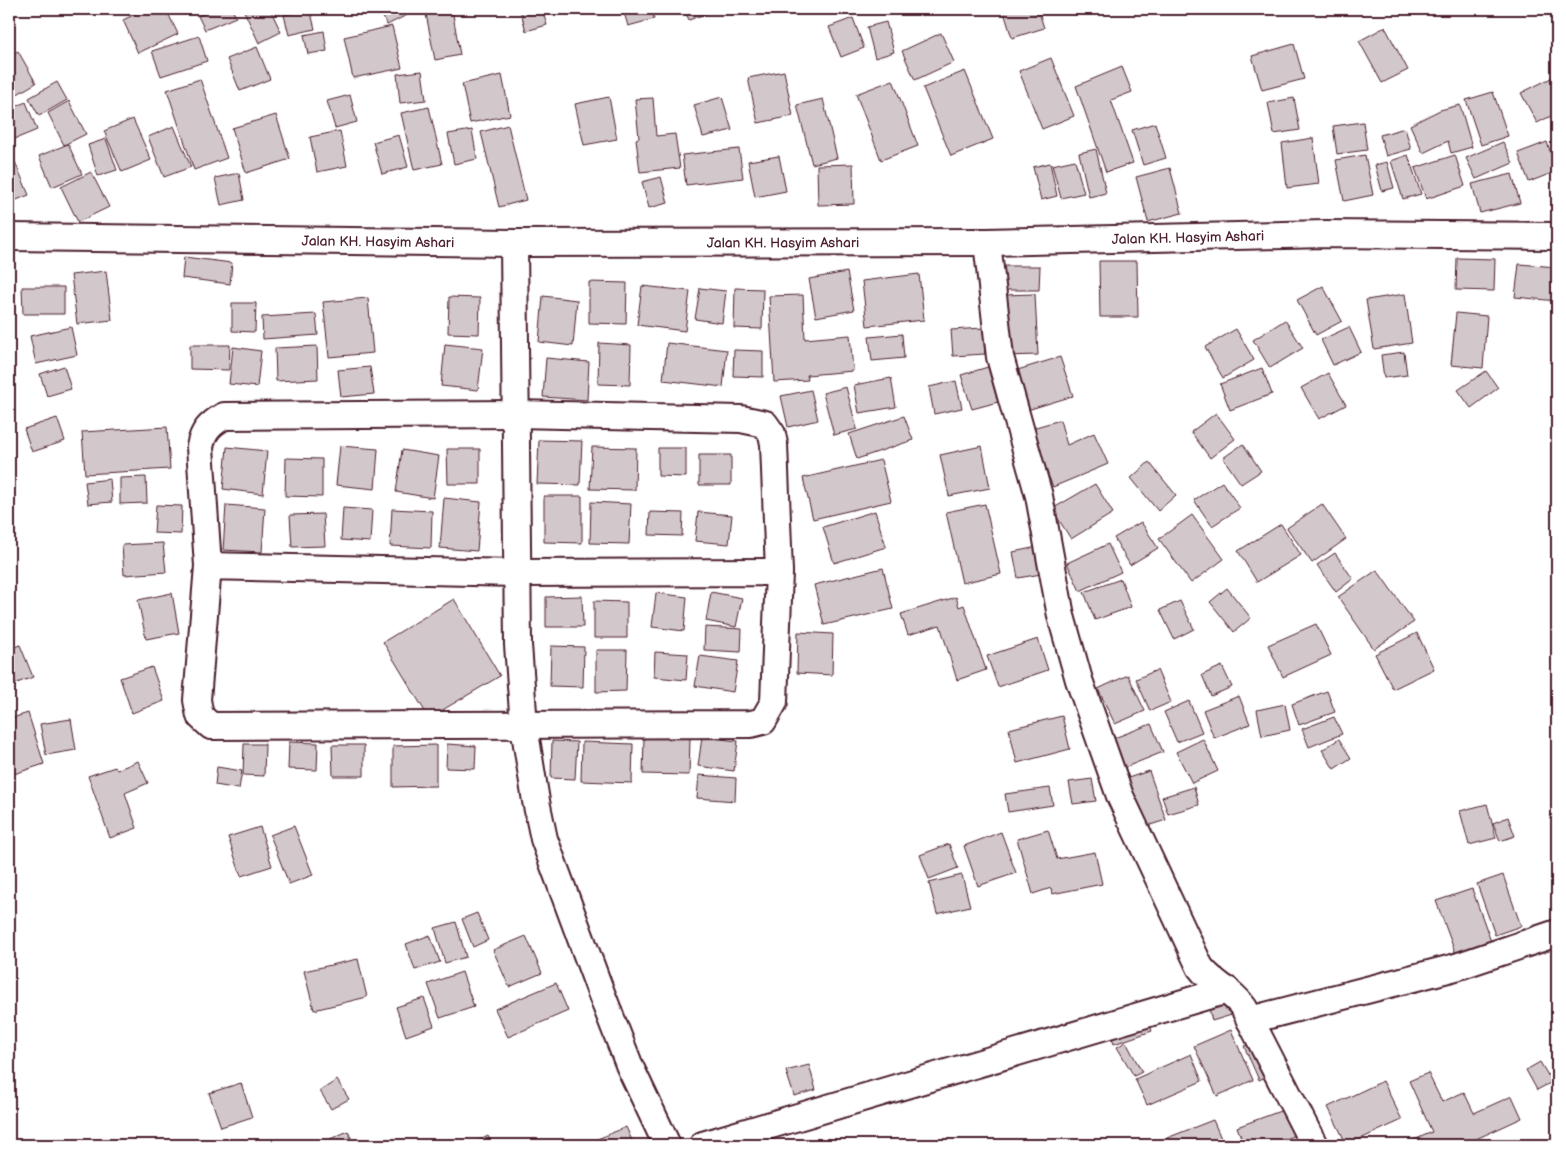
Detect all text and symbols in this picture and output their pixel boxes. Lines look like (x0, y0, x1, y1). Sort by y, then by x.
street label: Jalan KH. Hasyim Ashari (1111, 227, 1264, 248)
street label: Jalan KH. Hasyim Ashari (302, 232, 454, 251)
street label: Jalan KH. Hasyim Ashari (707, 234, 859, 251)

